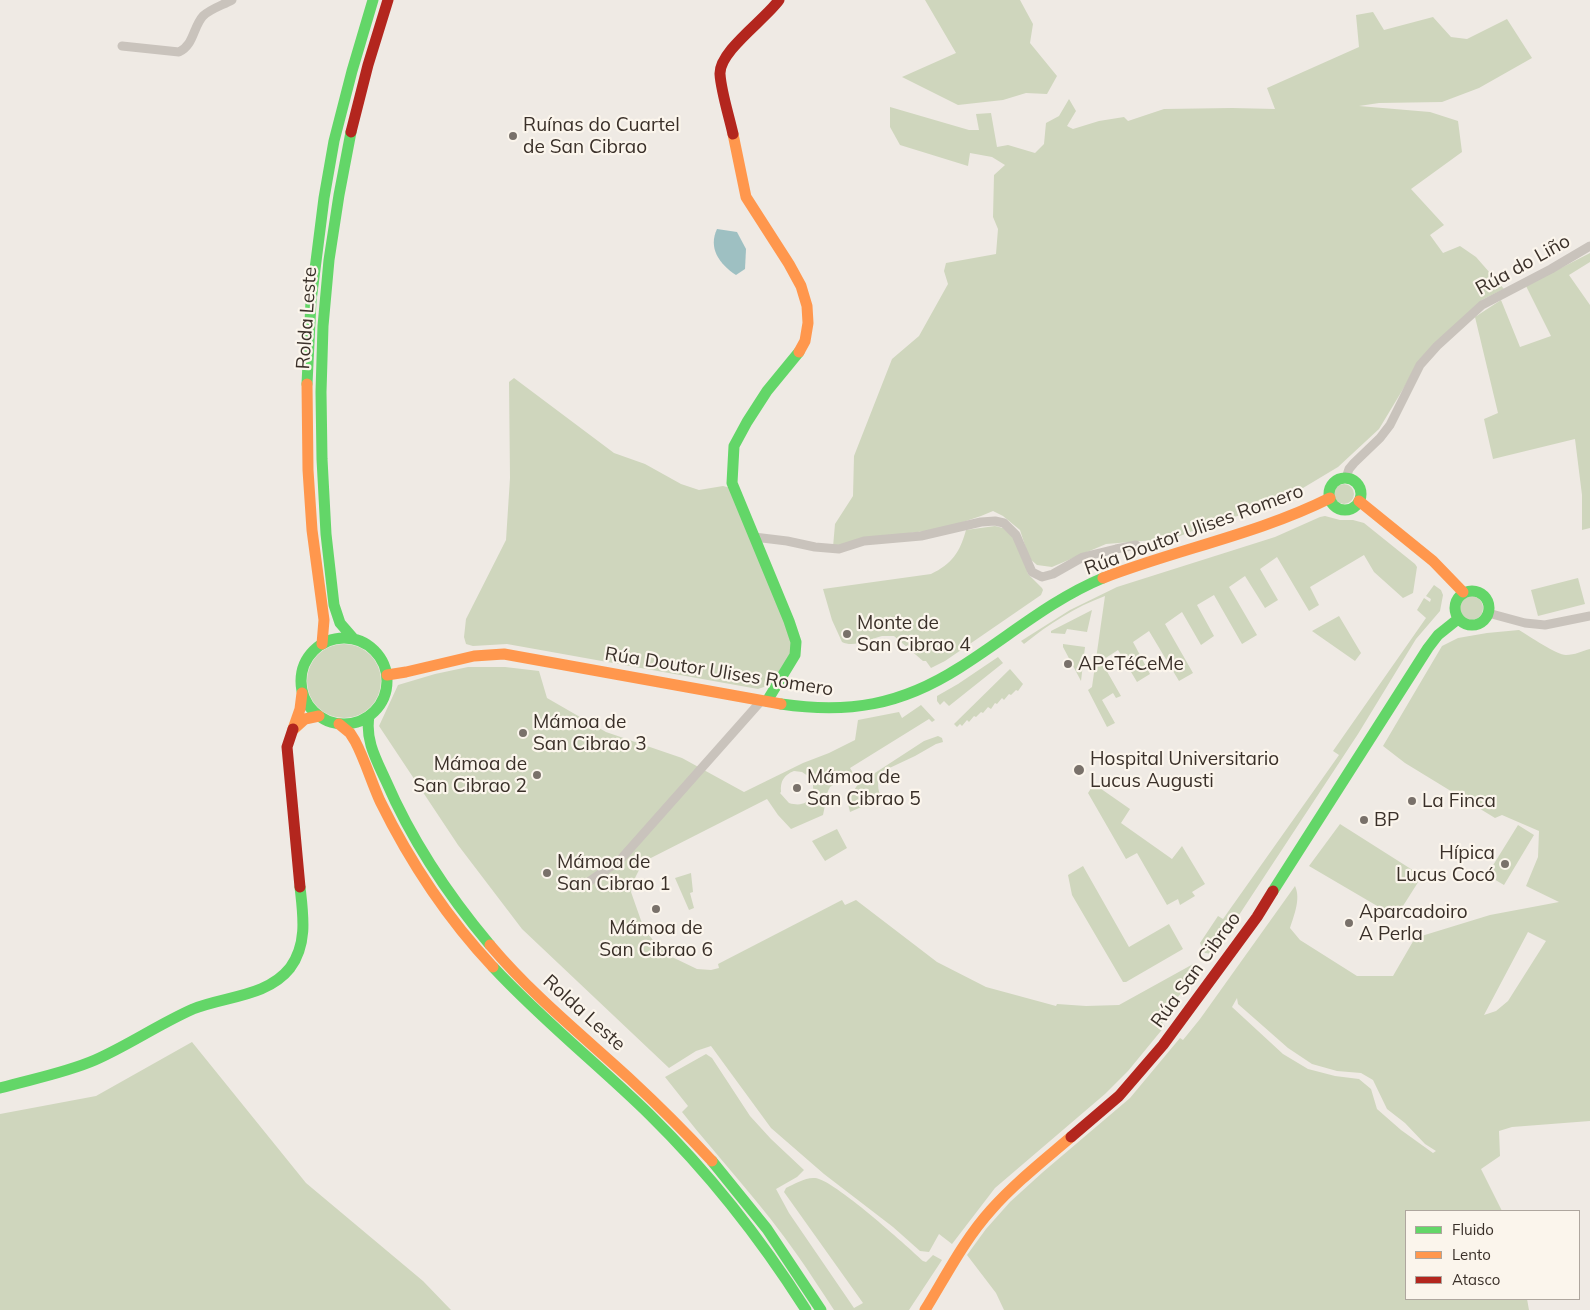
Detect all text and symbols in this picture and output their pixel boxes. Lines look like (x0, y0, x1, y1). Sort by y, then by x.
place label: Ruínas do Cuartel de San Cibrao (523, 114, 680, 158)
marker: Ruínas do Cuartel de San Cibrao (507, 130, 519, 142)
street label: Rúa do Liño (1472, 230, 1574, 300)
street label: Rolda Leste (292, 266, 322, 370)
street label: Rúa Doutor Ulises Romero (1081, 480, 1307, 580)
place label: Monte de San Cibrao 4 (857, 612, 971, 656)
marker: Monte de San Cibrao 4 (841, 628, 853, 640)
street label: Rúa Doutor Ulises Romero (603, 643, 835, 701)
place label: APeTéCeMe (1078, 653, 1184, 675)
marker: APeTéCeMe (1062, 658, 1074, 670)
place label: Mámoa de San Cibrao 3 (533, 711, 647, 755)
marker: Mámoa de San Cibrao 3 (517, 727, 529, 739)
place label: Hospital Universitario Lucus Augusti (1090, 748, 1279, 792)
place label: Mámoa de San Cibrao 2 (413, 753, 527, 797)
marker: Hospital Universitario Lucus Augusti (1072, 763, 1086, 777)
place label: Mámoa de San Cibrao 5 (807, 766, 921, 810)
marker: Mámoa de San Cibrao 2 (531, 769, 543, 781)
marker: Mámoa de San Cibrao 5 (791, 782, 803, 794)
place label: La Finca (1422, 790, 1496, 812)
marker: La Finca (1406, 795, 1418, 807)
place label: BP (1374, 809, 1399, 831)
marker: BP (1358, 814, 1370, 826)
place label: Hípica Lucus Cocó (1396, 842, 1495, 886)
place label: Mámoa de San Cibrao 1 (557, 851, 671, 895)
marker: Hípica Lucus Cocó (1499, 858, 1511, 870)
marker: Mámoa de San Cibrao 1 (541, 867, 553, 879)
place label: Aparcadoiro A Perla (1359, 901, 1468, 945)
marker: Mámoa de San Cibrao 6 (650, 903, 662, 915)
street label: Rúa San Cibrao (1146, 908, 1246, 1032)
place label: Mámoa de San Cibrao 6 (599, 917, 713, 961)
marker: Aparcadoiro A Perla (1343, 917, 1355, 929)
street label: Rolda Leste (538, 970, 630, 1056)
legend (1405, 1210, 1580, 1300)
text: Fluido (1452, 1220, 1494, 1239)
text: Lento (1452, 1245, 1491, 1264)
text: Atasco (1452, 1270, 1500, 1289)

